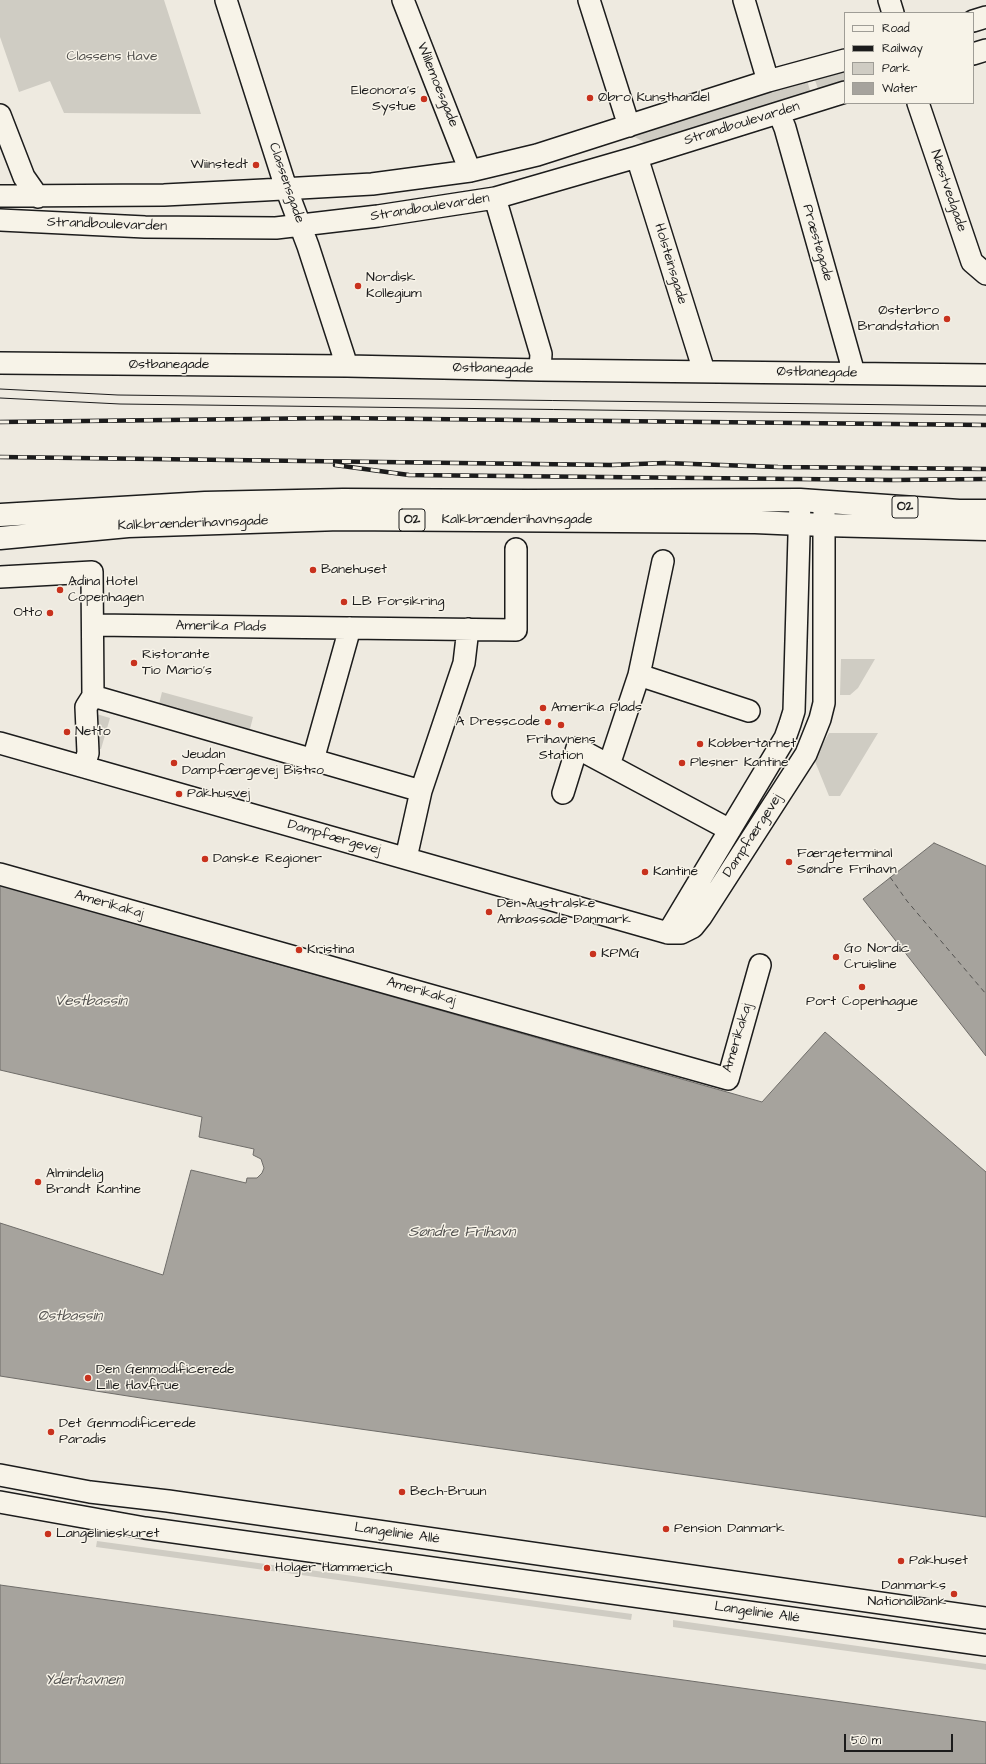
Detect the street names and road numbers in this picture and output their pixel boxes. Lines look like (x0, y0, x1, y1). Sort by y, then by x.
street label: Willemoesgade (412, 40, 462, 130)
street label: Strandboulevarden (682, 98, 802, 150)
street label: Classensgade (264, 141, 308, 225)
street label: Næstvedgade (926, 148, 970, 234)
street label: Strandboulevarden (369, 190, 491, 226)
street label: Præstøgade (798, 203, 836, 283)
street label: Strandboulevarden (47, 215, 167, 235)
street label: Holsteinsgade (650, 221, 690, 307)
street label: Østbanegade (129, 357, 209, 373)
street label: Østbanegade (453, 360, 533, 378)
street label: Østbanegade (777, 364, 857, 382)
road number: O2 (892, 496, 918, 518)
road number: O2 (399, 509, 425, 531)
street label: Kalkbrænderihavnsgade (442, 512, 592, 528)
street label: Kalkbrænderihavnsgade (117, 513, 269, 535)
street label: Amerika Plads (175, 618, 267, 636)
street label: Dampfærgevej (720, 791, 786, 881)
street label: Dampfærgevej (286, 817, 382, 859)
street label: Amerikakaj (72, 887, 146, 923)
street label: Amerikakaj (384, 974, 458, 1010)
street label: Amerikakaj (720, 1001, 756, 1075)
street label: Langelinie Allé (353, 1520, 441, 1548)
street label: Langelinie Allé (713, 1599, 801, 1627)

